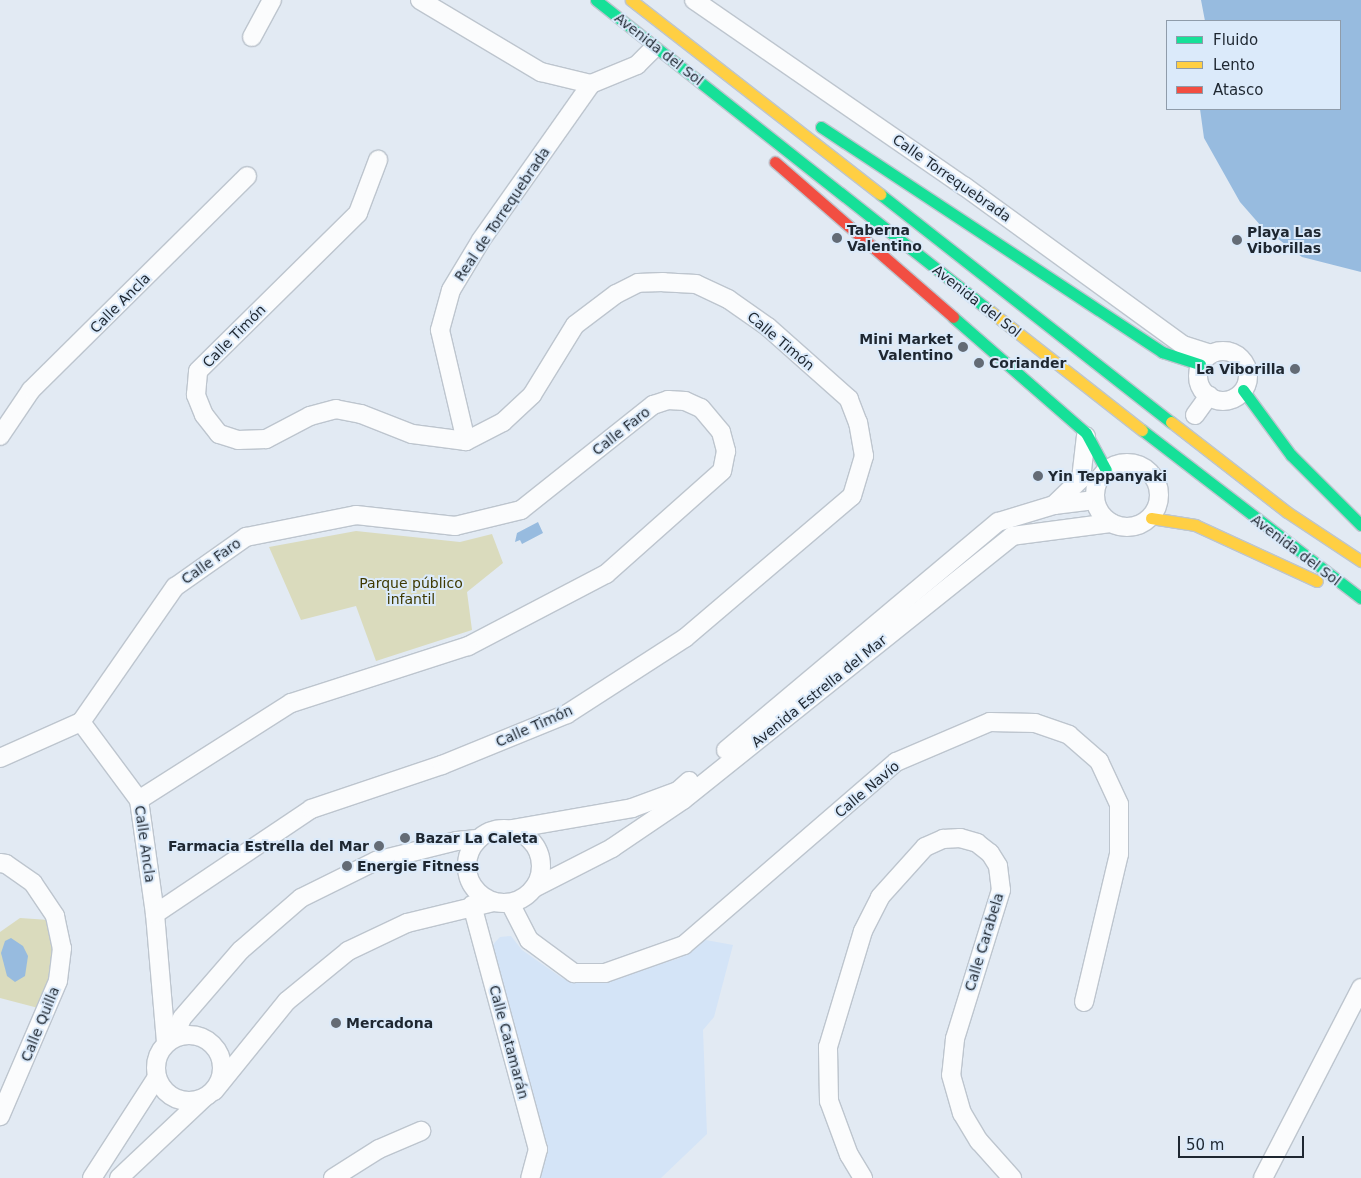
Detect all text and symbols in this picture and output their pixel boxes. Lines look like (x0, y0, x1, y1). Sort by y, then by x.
street label: Avenida del Sol (611, 9, 707, 89)
legend (1166, 20, 1341, 110)
text: Fluido (1213, 31, 1258, 49)
text: Lento (1213, 56, 1255, 74)
text: Atasco (1213, 81, 1263, 99)
street label: Calle Torrequebrada (890, 131, 1014, 225)
street label: Real de Torrequebrada (451, 144, 553, 284)
place label: Taberna Valentino (847, 222, 922, 254)
place label: Playa Las Viborillas (1247, 224, 1321, 256)
marker: Taberna Valentino (831, 232, 843, 244)
marker: Playa Las Viborillas (1231, 234, 1243, 246)
street label: Avenida del Sol (929, 261, 1025, 341)
street label: Calle Ancla (87, 270, 153, 336)
street label: Calle Timón (199, 301, 269, 371)
street label: Calle Timón (744, 308, 818, 374)
place label: Mini Market Valentino (859, 331, 953, 364)
marker: Mini Market Valentino (957, 341, 969, 353)
place label: Coriander (989, 355, 1066, 371)
marker: Coriander (973, 357, 985, 369)
place label: La Viborilla (1196, 361, 1285, 377)
marker: La Viborilla (1289, 363, 1301, 375)
street label: Calle Faro (589, 403, 653, 459)
place label: Yin Teppanyaki (1048, 468, 1167, 484)
marker: Yin Teppanyaki (1032, 470, 1044, 482)
street label: Avenida del Sol (1248, 511, 1344, 589)
street label: Calle Faro (178, 534, 244, 588)
park label: Parque público infantil (359, 575, 463, 608)
street label: Avenida Estrella del Mar (748, 631, 890, 751)
street label: Calle Timón (493, 702, 575, 750)
street label: Calle Navío (831, 757, 903, 821)
street label: Calle Ancla (131, 804, 159, 884)
place label: Bazar La Caleta (415, 830, 538, 846)
marker: Bazar La Caleta (399, 832, 411, 844)
place label: Farmacia Estrella del Mar (168, 838, 369, 854)
marker: Farmacia Estrella del Mar (373, 840, 385, 852)
place label: Energie Fitness (357, 858, 479, 874)
marker: Energie Fitness (341, 860, 353, 872)
street label: Calle Carabela (961, 891, 1007, 993)
street label: Calle Catamarán (486, 983, 532, 1101)
street label: Calle Quilla (17, 984, 63, 1064)
place label: Mercadona (346, 1015, 433, 1031)
marker: Mercadona (330, 1017, 342, 1029)
scale bar (1181, 1126, 1307, 1158)
text: 50 m (1186, 1136, 1224, 1154)

